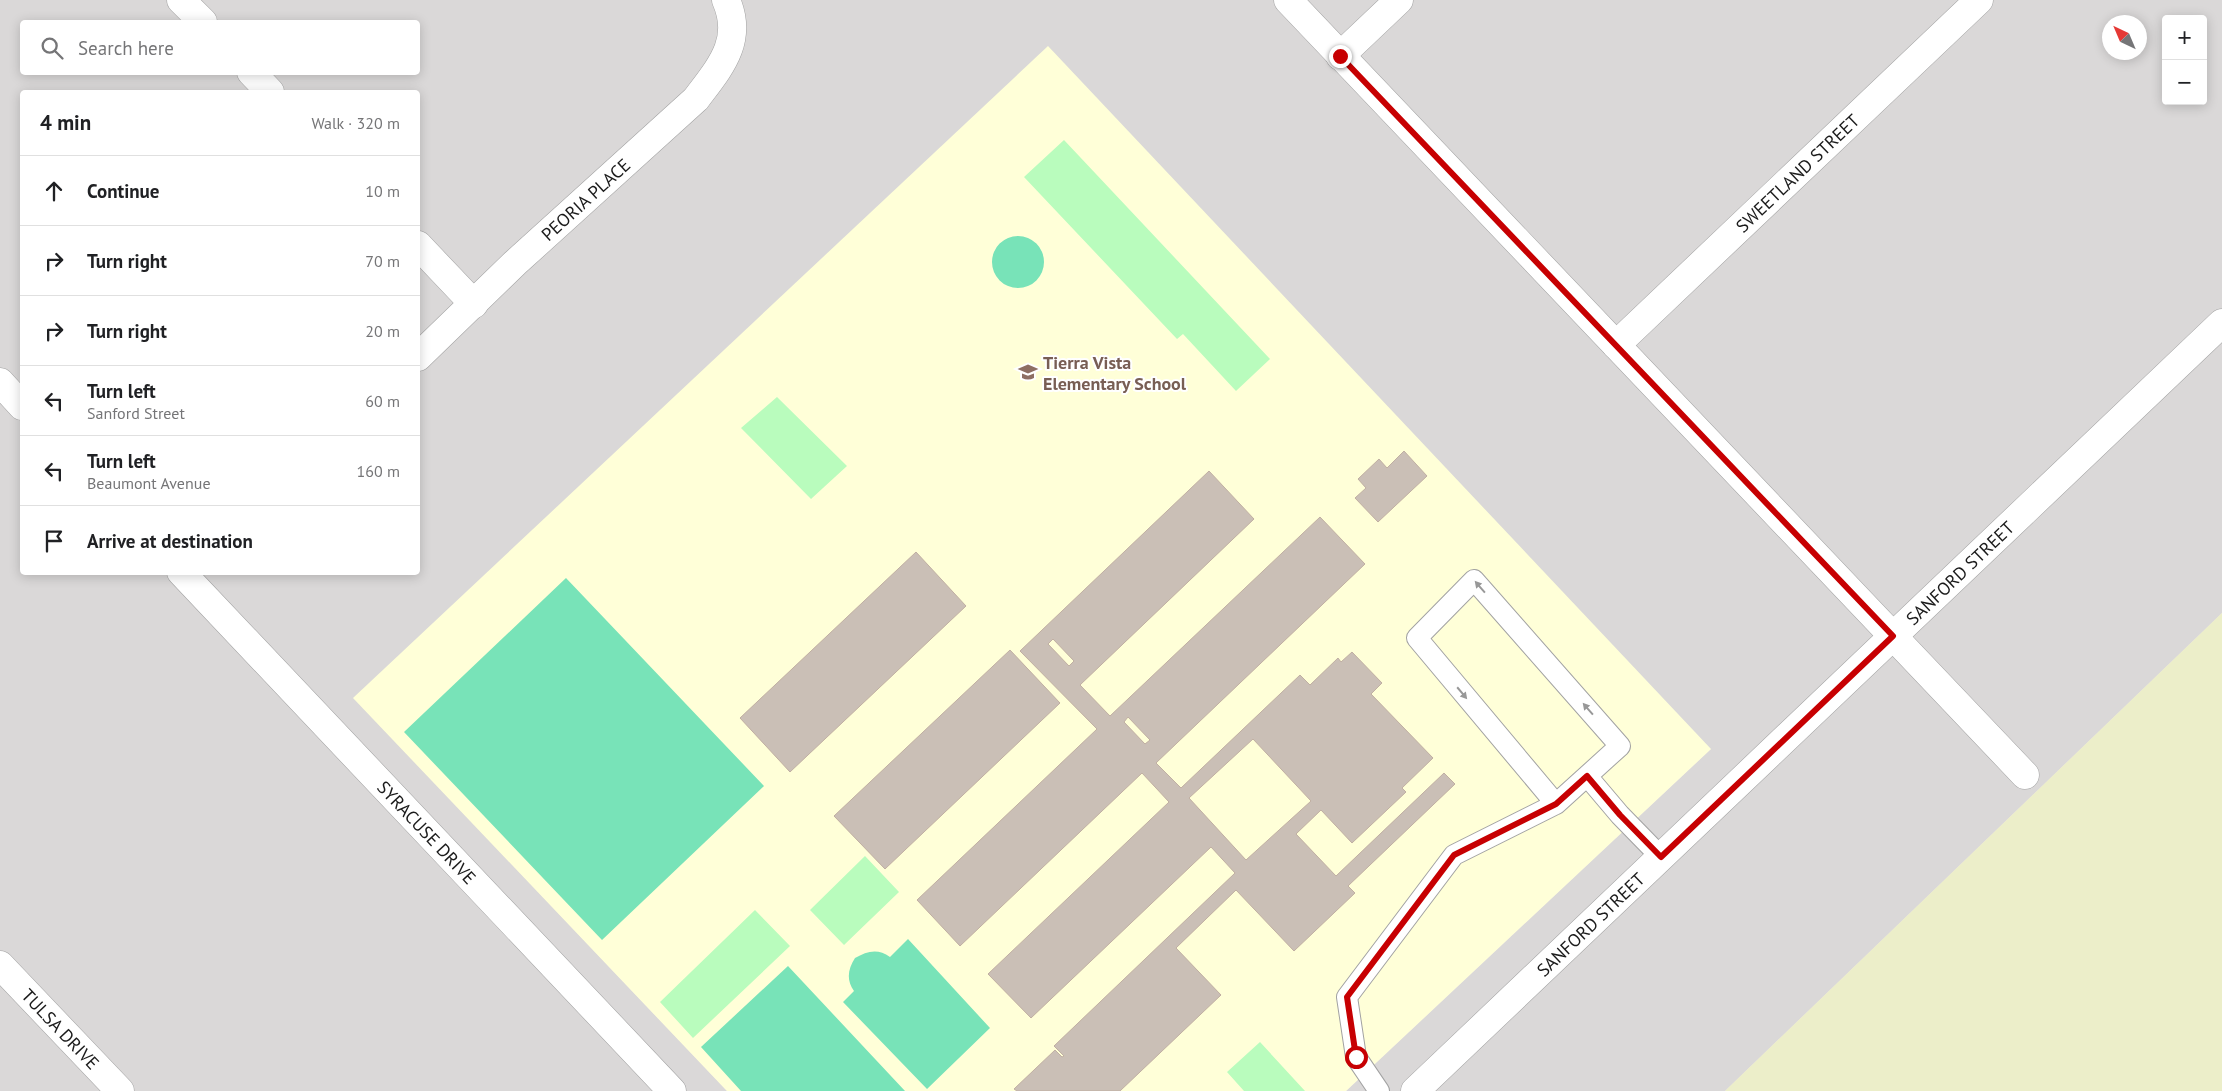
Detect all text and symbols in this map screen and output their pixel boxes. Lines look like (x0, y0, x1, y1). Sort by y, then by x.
north arrow (2102, 15, 2147, 60)
map controls (2162, 15, 2207, 105)
button: + (2162, 15, 2207, 60)
search box (20, 20, 420, 75)
icon: search (38, 34, 66, 62)
text: Search here (78, 36, 174, 60)
route end (1329, 45, 1352, 68)
button: − (2162, 60, 2207, 105)
text: 4 min (40, 109, 91, 136)
street label: SWEETLAND STREET (1731, 109, 1864, 237)
text: Walk · 320 m (311, 113, 400, 133)
street label: PEORIA PLACE (536, 153, 635, 245)
icon: ahead (40, 177, 68, 205)
text: Continue (87, 179, 159, 203)
text: 10 m (365, 181, 400, 201)
icon: right (40, 247, 68, 275)
text: Turn right (87, 249, 167, 273)
text: 70 m (365, 251, 400, 271)
icon: right (40, 317, 68, 345)
text: Turn right (87, 319, 167, 343)
text: 20 m (365, 321, 400, 341)
place label: Tierra Vista Elementary School (1043, 351, 1187, 395)
school or university icon: Tierra Vista Elementary School (1017, 361, 1039, 383)
text: Turn left (87, 379, 156, 403)
icon: left (40, 387, 68, 415)
text: 60 m (365, 391, 400, 411)
text: Sanford Street (87, 403, 185, 423)
text: Turn left (87, 449, 156, 473)
icon: left (40, 457, 68, 485)
text: 160 m (357, 461, 400, 481)
text: Beaumont Avenue (87, 473, 211, 493)
street label: SANFORD STREET (1901, 516, 2019, 629)
icon: arrive (40, 527, 68, 555)
text: Arrive at destination (87, 529, 253, 553)
one-way arrow (1475, 580, 1486, 593)
one-way arrow (1457, 686, 1468, 699)
one-way arrow (1582, 703, 1593, 716)
street label: SYRACUSE DRIVE (373, 776, 481, 889)
street label: SANFORD STREET (1531, 867, 1649, 981)
street label: TULSA DRIVE (17, 984, 104, 1074)
route start (1345, 1046, 1368, 1069)

